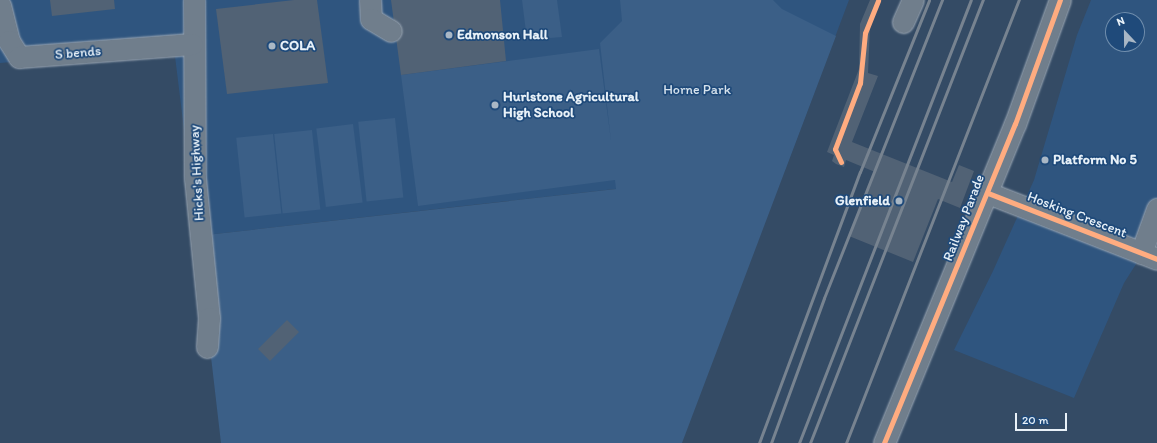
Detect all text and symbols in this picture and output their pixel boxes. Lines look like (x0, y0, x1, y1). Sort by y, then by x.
north arrow (1105, 12, 1145, 52)
text: N (1115, 14, 1127, 29)
place label: Edmonson Hall (457, 27, 548, 43)
marker: Edmonson Hall (444, 30, 454, 40)
place label: COLA (280, 38, 315, 54)
marker: COLA (267, 41, 277, 51)
street label: S bends (54, 43, 102, 63)
park label: Horne Park (663, 82, 731, 98)
place label: Hurlstone Agricultural High School (503, 89, 639, 122)
marker: Hurlstone Agricultural High School (490, 100, 500, 110)
street label: Hicks's Highway (186, 125, 208, 221)
place label: Platform No 5 (1053, 152, 1137, 168)
marker: Platform No 5 (1040, 155, 1050, 165)
street label: Railway Parade (940, 172, 988, 264)
street label: Hosking Crescent (1025, 188, 1129, 242)
place label: Glenfield (835, 193, 890, 209)
marker: Glenfield (893, 195, 905, 207)
scale bar (1017, 405, 1069, 431)
text: 20 m (1022, 413, 1049, 427)

